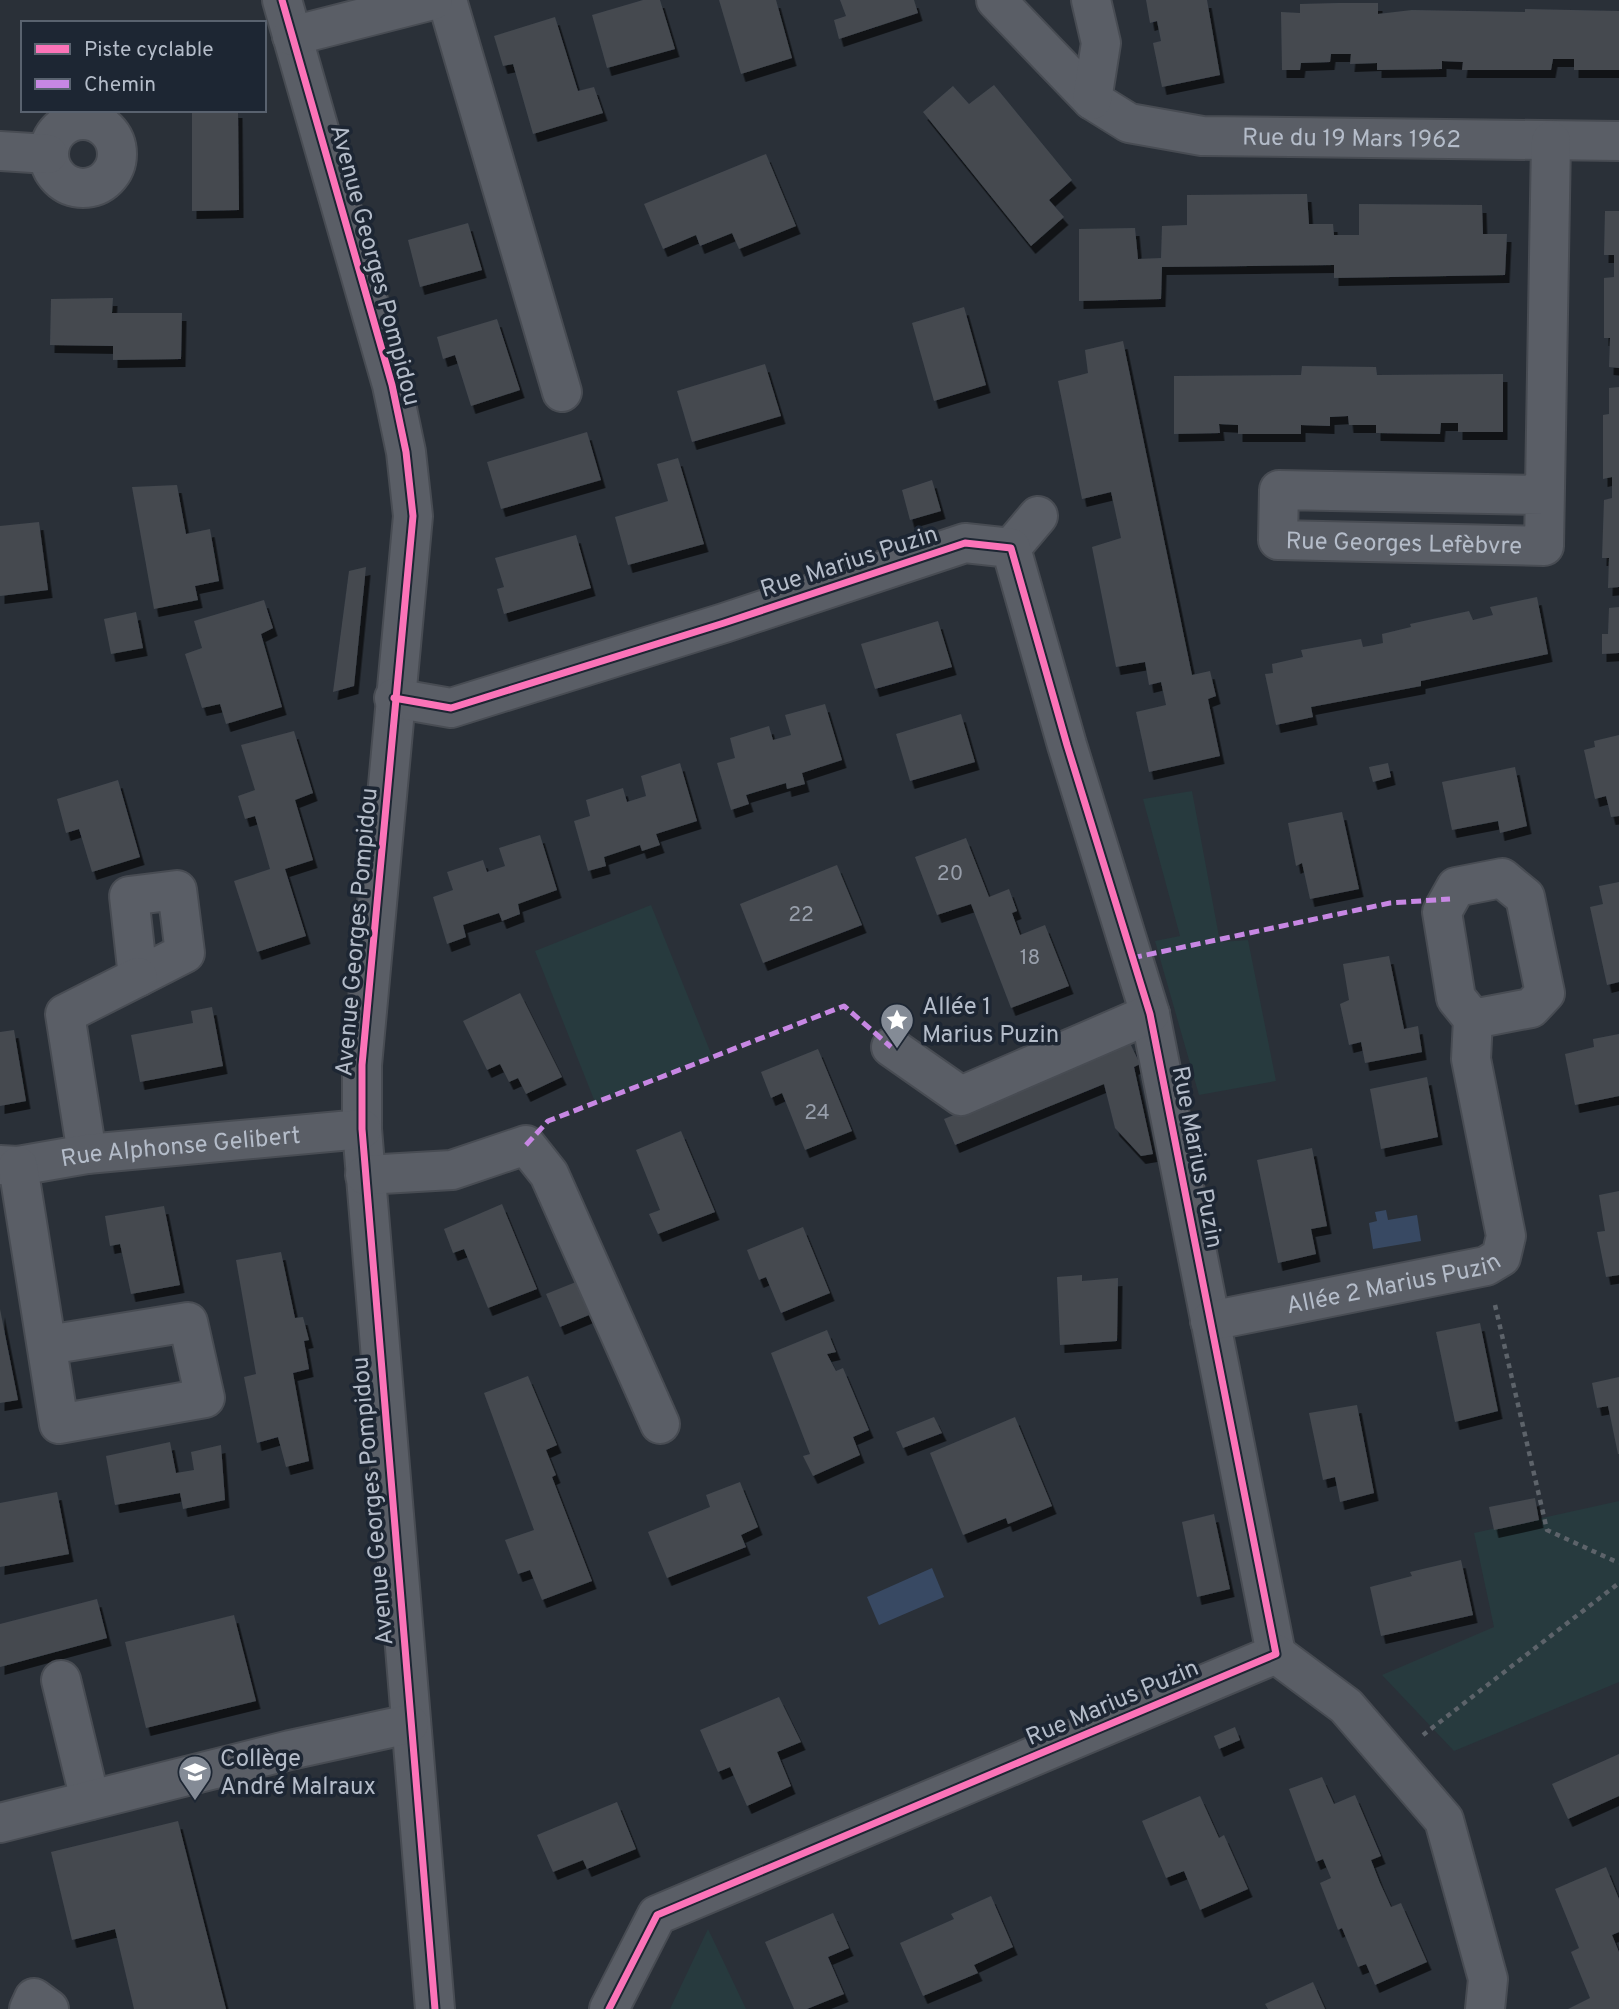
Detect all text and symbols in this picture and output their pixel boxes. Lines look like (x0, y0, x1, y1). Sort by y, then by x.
legend (21, 21, 266, 112)
text: Piste cyclable (84, 37, 214, 64)
text: Chemin (84, 72, 156, 99)
street label: Avenue Georges Pompidou (322, 122, 426, 409)
street label: Rue du 19 Mars 1962 (1242, 123, 1461, 156)
street label: Rue Marius Puzin (757, 520, 942, 606)
street label: Rue Georges Lefèbvre (1285, 527, 1522, 563)
street label: Avenue Georges Pompidou (330, 786, 386, 1078)
house number: 20 (937, 861, 963, 888)
house number: 22 (788, 902, 814, 929)
house number: 18 (1020, 945, 1040, 972)
place label: Allée 1 Marius Puzin (922, 993, 1059, 1051)
place icon: Allée 1 Marius Puzin (878, 1001, 916, 1050)
street label: Rue Marius Puzin (1164, 1064, 1228, 1251)
house number: 24 (804, 1100, 830, 1127)
street label: Rue Alphonse Gelibert (59, 1122, 302, 1175)
street label: Allée 2 Marius Puzin (1284, 1247, 1507, 1322)
street label: Avenue Georges Pompidou (346, 1355, 402, 1647)
street label: Rue Marius Puzin (1022, 1654, 1204, 1754)
place label: Collège André Malraux (220, 1745, 376, 1803)
school or university icon: Collège André Malraux (176, 1753, 214, 1802)

